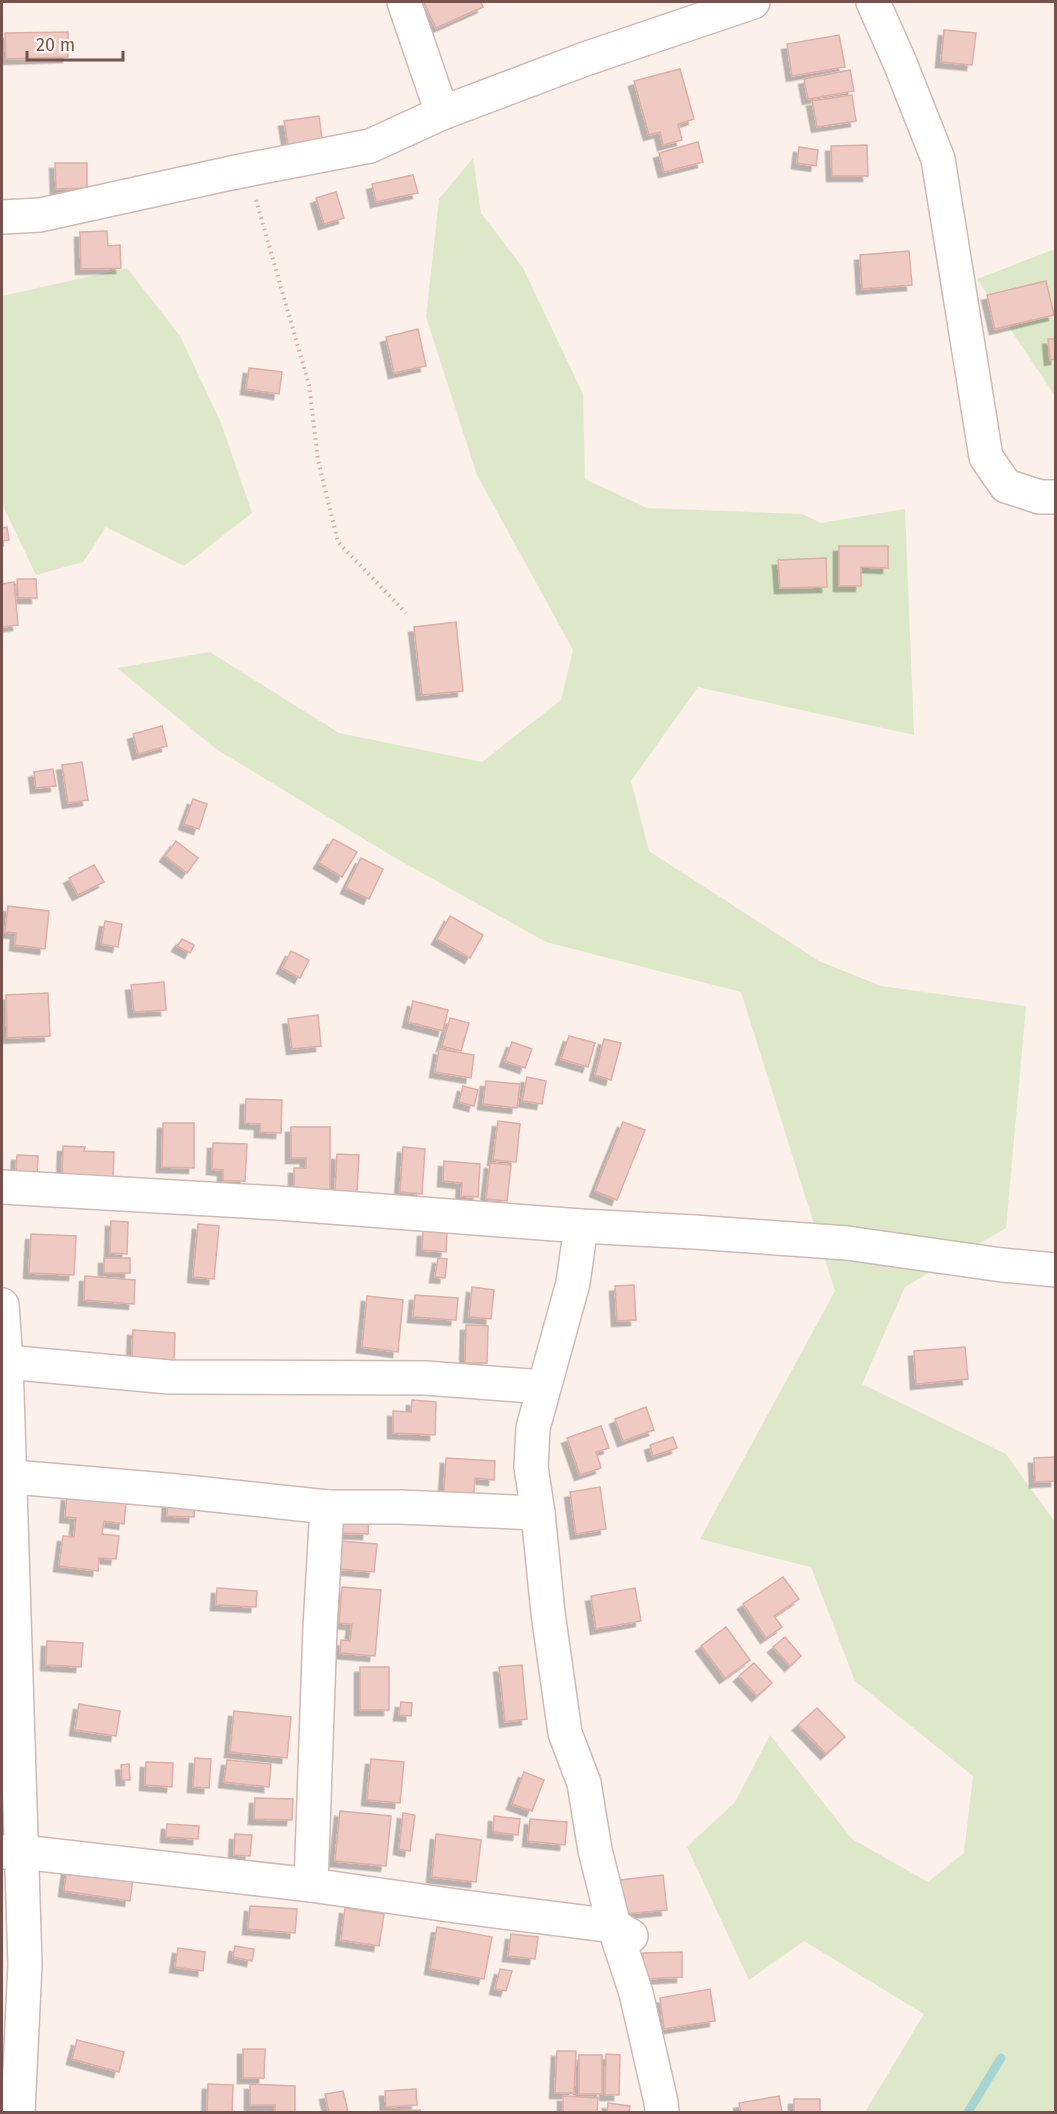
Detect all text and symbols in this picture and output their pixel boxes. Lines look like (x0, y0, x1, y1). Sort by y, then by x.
scale bar (27, 24, 123, 62)
text: 20 m (36, 34, 75, 56)

